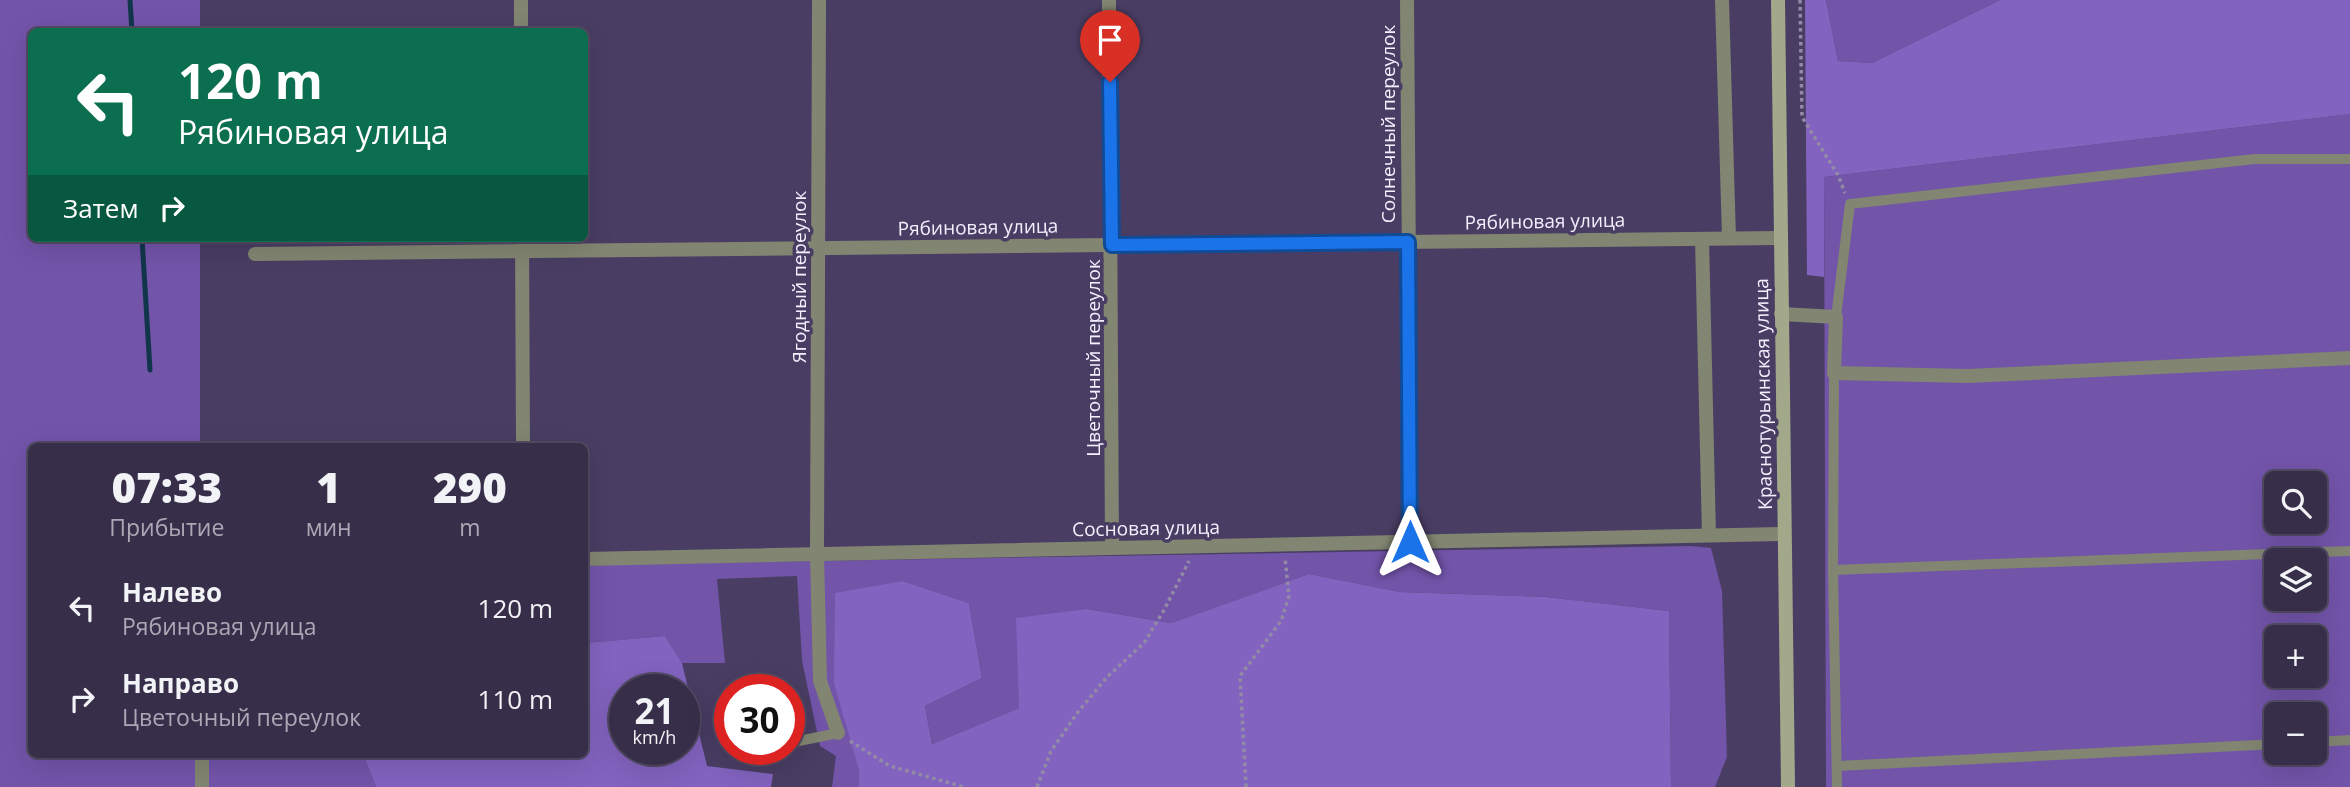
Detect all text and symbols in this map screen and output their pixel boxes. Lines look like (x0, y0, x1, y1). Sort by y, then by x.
pin (1080, 10, 1140, 82)
icon: arrive (1091, 21, 1129, 59)
street label: Солнечный переулок (1375, 25, 1401, 223)
text: 120 m (178, 47, 323, 113)
icon: left (63, 56, 154, 147)
text: Рябиновая улица (178, 110, 449, 153)
icon: right (153, 189, 191, 227)
text: Затем (63, 190, 139, 226)
street label: Ягодный переулок (786, 191, 812, 363)
street label: Рябиновая улица (1464, 207, 1626, 235)
street label: Рябиновая улица (897, 213, 1059, 241)
street label: Цветочный переулок (1080, 259, 1106, 457)
street label: Краснотурьинская улица (1748, 278, 1778, 510)
text: 07:33 (112, 458, 222, 515)
text: 1 (316, 458, 341, 515)
text: 290 (433, 458, 507, 515)
map controls (2264, 471, 2327, 765)
button: search (2264, 471, 2327, 534)
position arrow (1373, 505, 1447, 579)
text: Прибытие (109, 511, 224, 543)
text: мин (306, 511, 352, 543)
text: m (459, 511, 480, 543)
street label: Сосновая улица (1072, 514, 1220, 542)
button: layers (2264, 548, 2327, 611)
text: Налево (122, 574, 222, 610)
icon: left (63, 589, 101, 627)
text: 120 m (478, 590, 553, 626)
text: Рябиновая улица (122, 610, 316, 642)
button: + (2264, 625, 2327, 688)
text: Направо (122, 665, 239, 701)
speed limit sign: 30 (714, 674, 805, 765)
icon: right (63, 680, 101, 718)
text: 110 m (478, 681, 553, 717)
text: 21 (634, 687, 675, 734)
text: Цветочный переулок (122, 701, 361, 733)
button: − (2264, 702, 2327, 765)
text: km/h (633, 725, 676, 749)

